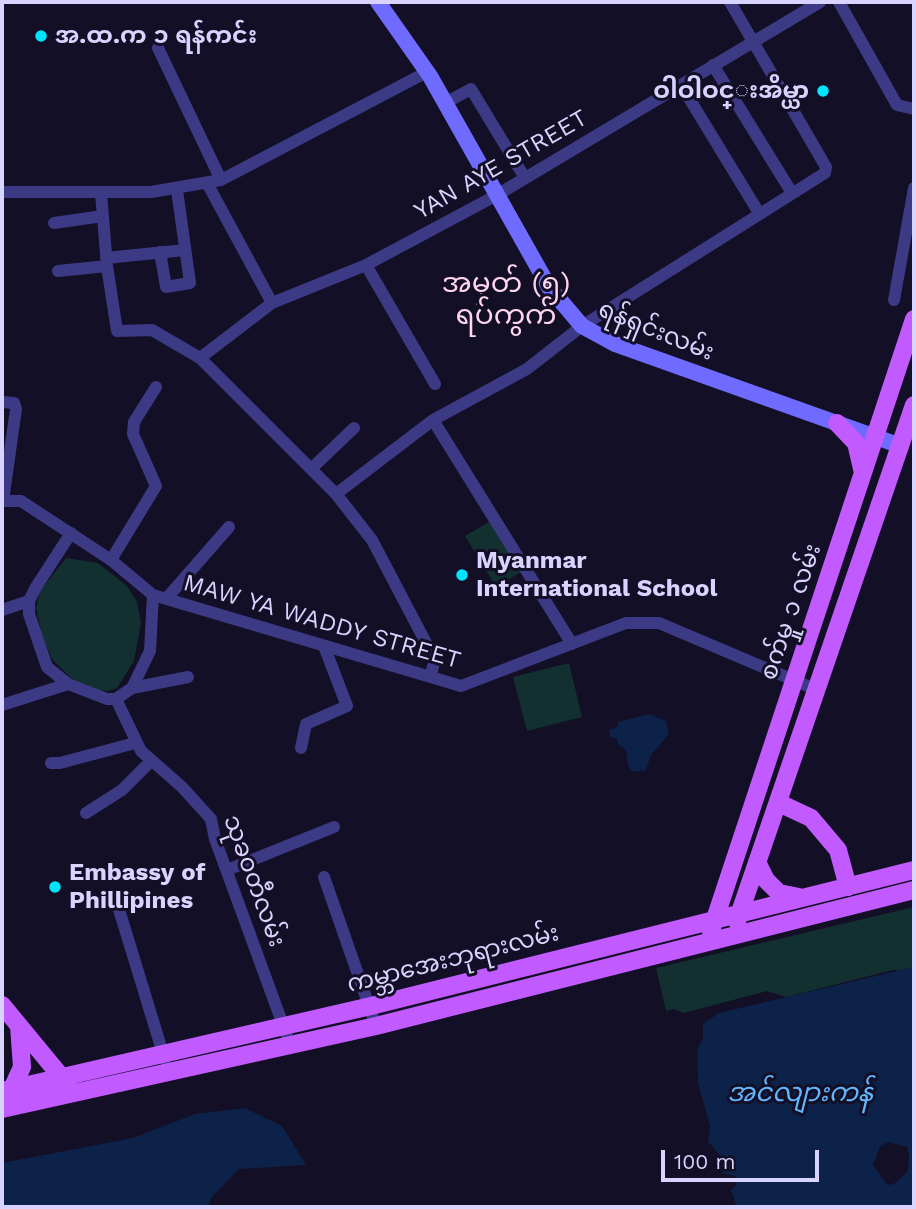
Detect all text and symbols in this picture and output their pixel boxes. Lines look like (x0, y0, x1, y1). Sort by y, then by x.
place label: အ.ထ.က ၁ ရန်ကင်း (55, 22, 257, 50)
marker: အ.ထ.က ၁ ရန်ကင်း (33, 28, 49, 44)
place label: ဝါဝါဝင္းအိမ္ယာ (653, 77, 809, 105)
marker: ဝါဝါဝင္းအိမ္ယာ (815, 83, 831, 99)
street label: YAN AYE STREET (409, 104, 593, 226)
district label: အမှတ် (၅) ရပ်ကွက် (442, 267, 570, 333)
street label: ရန်ရှင်းလမ်း (594, 295, 718, 367)
street label: စက်မှု ၁ လမ်း (754, 540, 828, 684)
place label: Myanmar International School (476, 547, 717, 603)
marker: Myanmar International School (454, 567, 470, 583)
street label: MAW YA WADDY STREET (180, 569, 464, 675)
street label: သုခဝတီလမ်း (217, 811, 291, 951)
place label: Embassy of Phillipines (69, 859, 205, 915)
marker: Embassy of Phillipines (47, 879, 63, 895)
street label: ကမ္ဘာအေးဘုရားလမ်း (344, 919, 562, 999)
water label: အင်လျားကန် (727, 1077, 873, 1109)
scale bar (664, 1136, 822, 1180)
text: 100 m (674, 1149, 736, 1174)

